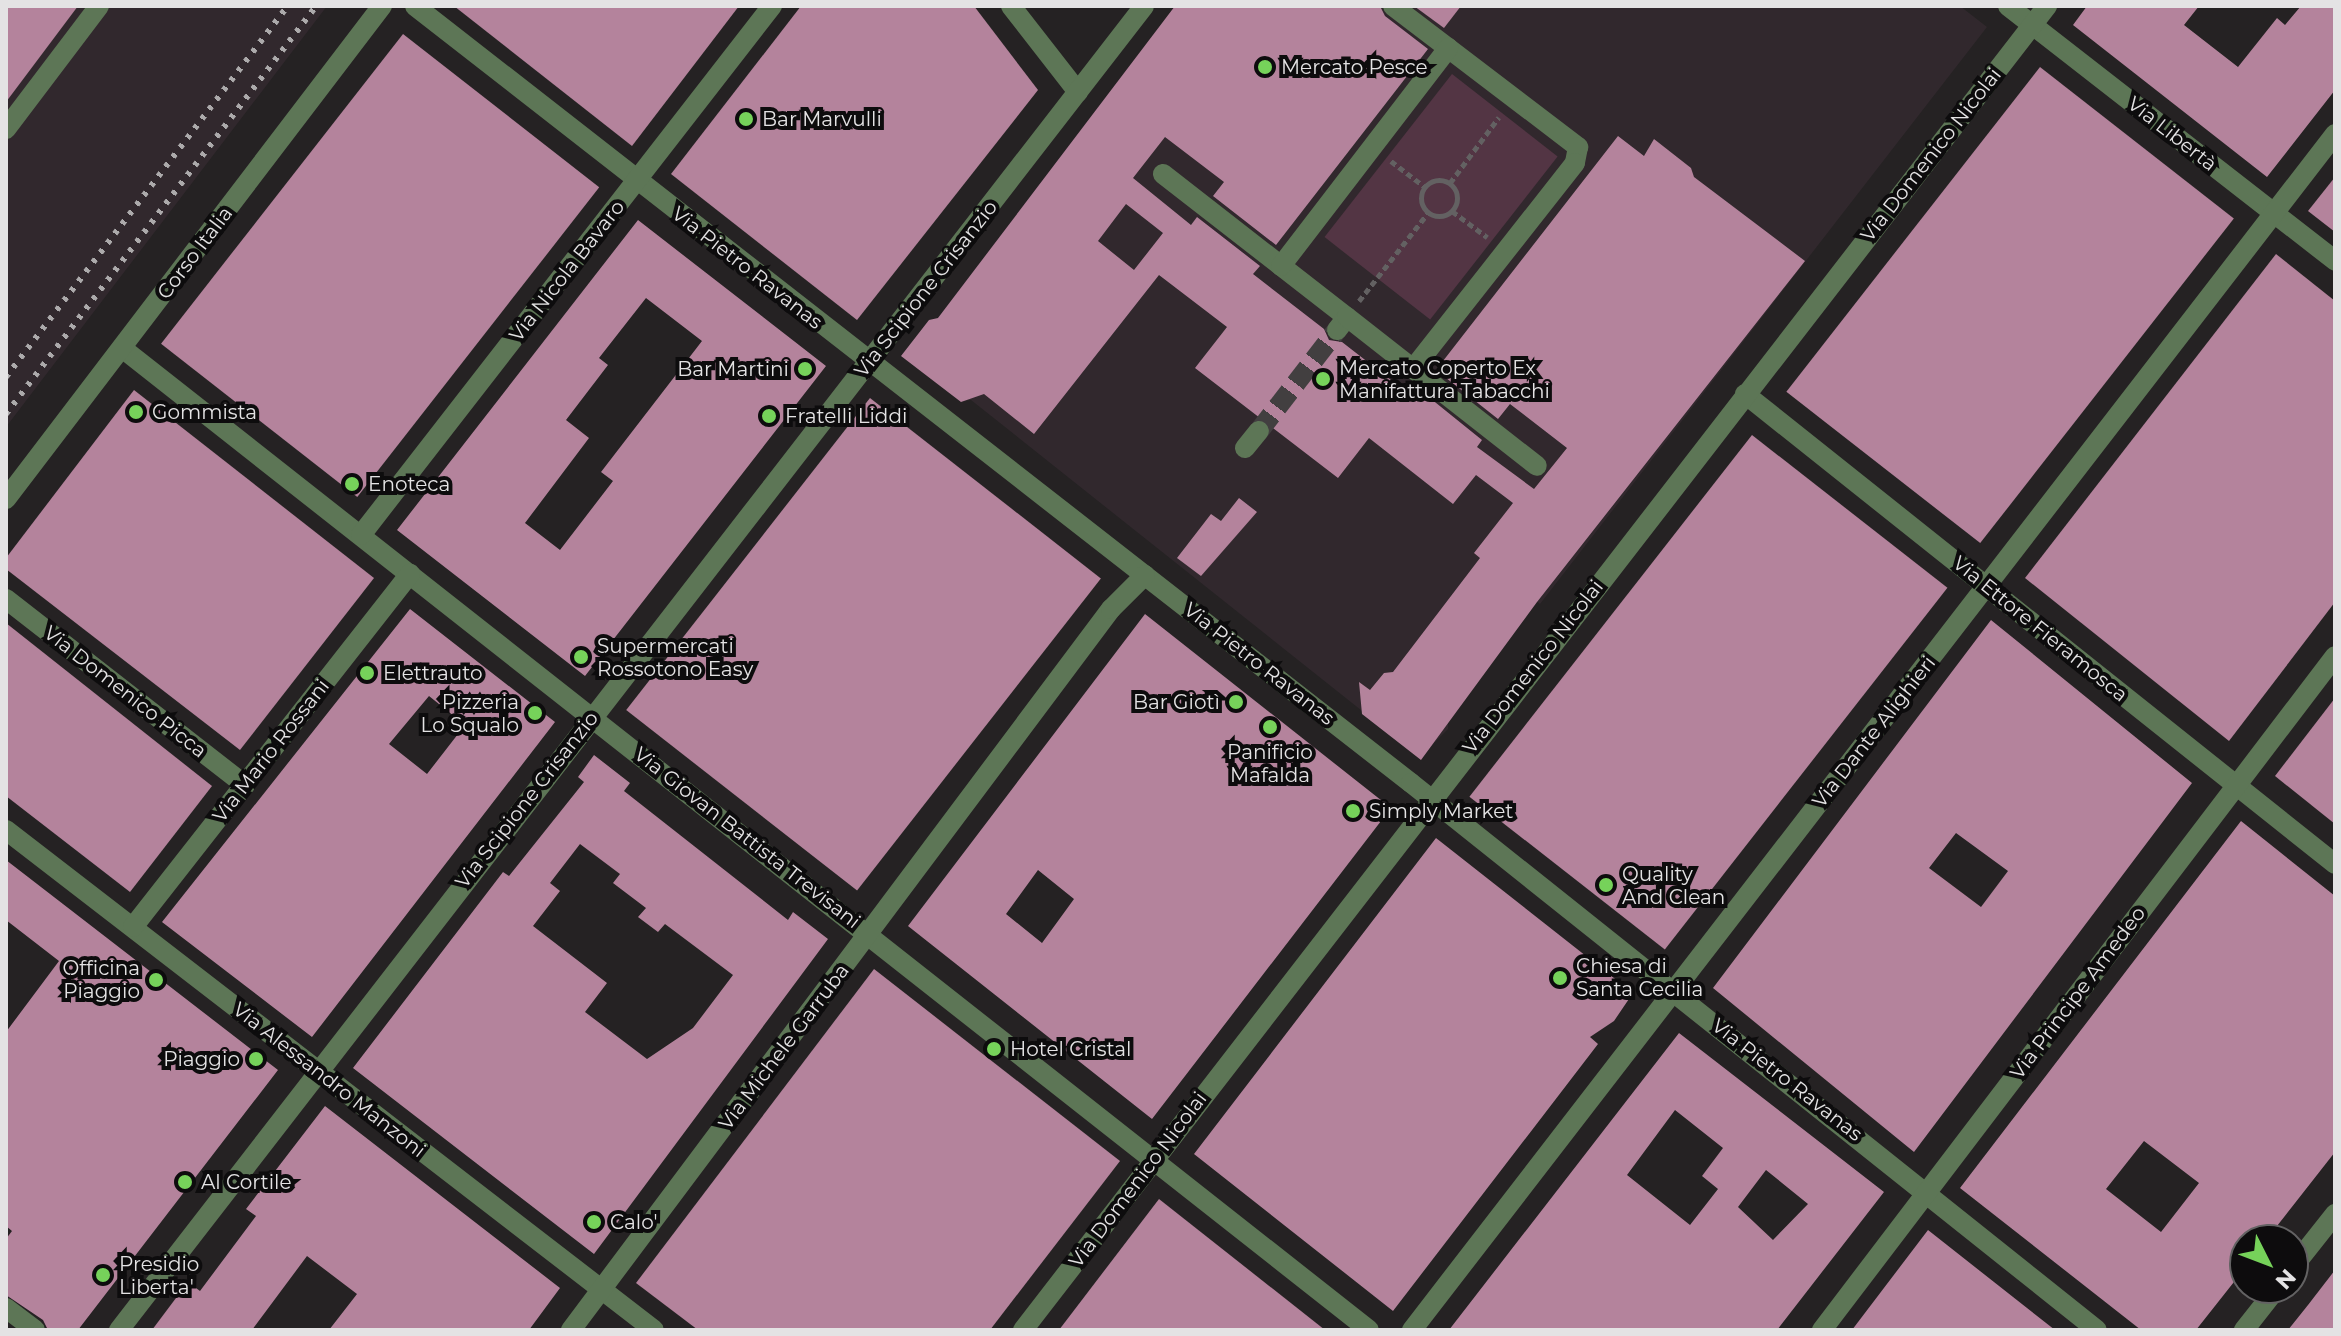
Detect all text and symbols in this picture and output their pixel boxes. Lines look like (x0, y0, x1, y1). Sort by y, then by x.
place label: Mercato Pesce (1281, 55, 1428, 79)
marker: Mercato Pesce (1256, 58, 1274, 76)
street label: Via Domenico Nicolai (1856, 63, 2006, 247)
street label: Via Libertà (2123, 92, 2221, 176)
place label: Bar Marvulli (762, 107, 882, 131)
marker: Bar Marvulli (737, 110, 755, 128)
street label: Via Nicola Bavaro (504, 195, 630, 347)
street label: Via Scipione Crisanzio (850, 196, 1002, 382)
street label: Corso Italia (152, 202, 238, 304)
street label: Via Pietro Ravanas (667, 202, 827, 334)
place label: Mercato Coperto Ex Manifattura Tabacchi (1339, 356, 1550, 403)
place label: Bar Martini (677, 357, 789, 381)
marker: Bar Martini (796, 360, 814, 378)
marker: Mercato Coperto Ex Manifattura Tabacchi (1314, 370, 1332, 388)
place label: Gommista (152, 400, 257, 424)
marker: Gommista (127, 403, 145, 421)
place label: Fratelli Liddi (785, 404, 907, 428)
marker: Fratelli Liddi (760, 407, 778, 425)
place label: Enoteca (368, 472, 450, 496)
marker: Enoteca (343, 475, 361, 493)
street label: Via Ettore Fieramosca (1948, 551, 2132, 707)
street label: Via Domenico Nicolai (1458, 575, 1608, 759)
street label: Via Pietro Ravanas (1179, 598, 1339, 730)
street label: Via Domenico Picca (39, 621, 211, 763)
place label: Supermercati Rossotono Easy (597, 634, 753, 681)
marker: Supermercati Rossotono Easy (572, 648, 590, 666)
street label: Via Dante Alighieri (1807, 651, 1941, 813)
place label: Elettrauto (383, 661, 483, 685)
marker: Elettrauto (358, 664, 376, 682)
street label: Via Mario Rossani (208, 675, 334, 827)
place label: Pizzeria Lo Squalo (421, 690, 519, 737)
place label: Bar Giotì (1133, 690, 1220, 714)
marker: Bar Giotì (1227, 693, 1245, 711)
marker: Pizzeria Lo Squalo (526, 704, 544, 722)
street label: Via Scipione Crisanzio (451, 707, 603, 893)
marker: Panificio Mafalda (1261, 718, 1279, 736)
place label: Panificio Mafalda (1227, 740, 1313, 787)
street label: Via Giovan Battista Trevisani (629, 742, 865, 934)
place label: Simply Market (1369, 799, 1513, 823)
marker: Simply Market (1344, 802, 1362, 820)
place label: Quality And Clean (1622, 862, 1725, 909)
marker: Quality And Clean (1597, 876, 1615, 894)
street label: Via Principe Amedeo (2005, 902, 2151, 1084)
place label: Chiesa di Santa Cecilia (1576, 954, 1703, 1001)
place label: Officina Piaggio (62, 956, 140, 1003)
street label: Via Michele Garruba (714, 959, 854, 1135)
marker: Chiesa di Santa Cecilia (1551, 969, 1569, 987)
marker: Officina Piaggio (147, 971, 165, 989)
street label: Via Alessandro Manzoni (228, 997, 430, 1163)
street label: Via Pietro Ravanas (1707, 1014, 1867, 1146)
place label: Hotel Cristal (1010, 1037, 1131, 1061)
marker: Hotel Cristal (985, 1040, 1003, 1058)
place label: Piaggio (163, 1047, 240, 1071)
marker: Piaggio (247, 1050, 265, 1068)
street label: Via Domenico Nicolai (1064, 1087, 1212, 1273)
place label: Al Cortile (201, 1170, 292, 1194)
marker: Al Cortile (176, 1173, 194, 1191)
place label: Calo' (610, 1210, 657, 1234)
marker: Calo' (585, 1213, 603, 1231)
north arrow (2229, 1224, 2309, 1304)
place label: Presidio Liberta' (119, 1252, 199, 1299)
text: N (2270, 1263, 2302, 1295)
marker: Presidio Liberta' (94, 1266, 112, 1284)

